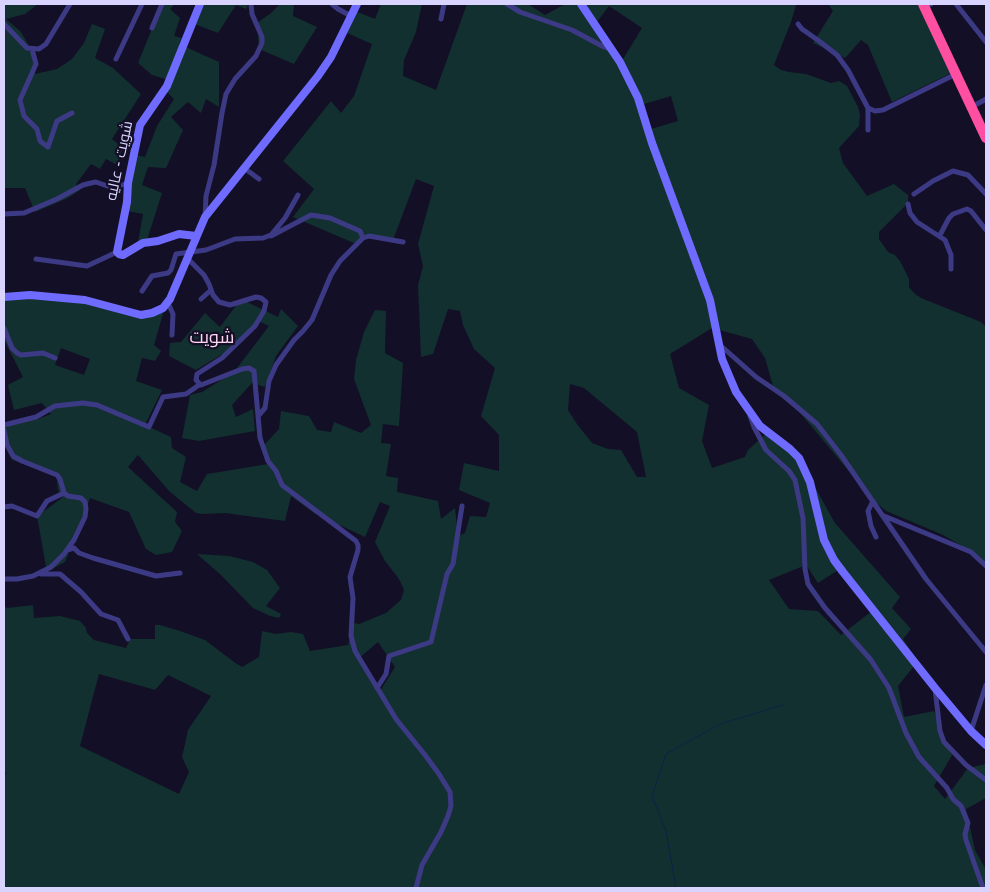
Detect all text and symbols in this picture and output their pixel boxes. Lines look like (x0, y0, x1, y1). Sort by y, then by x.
street label: شويت - عاليه (104, 120, 138, 202)
district label: شويت (190, 328, 234, 350)

